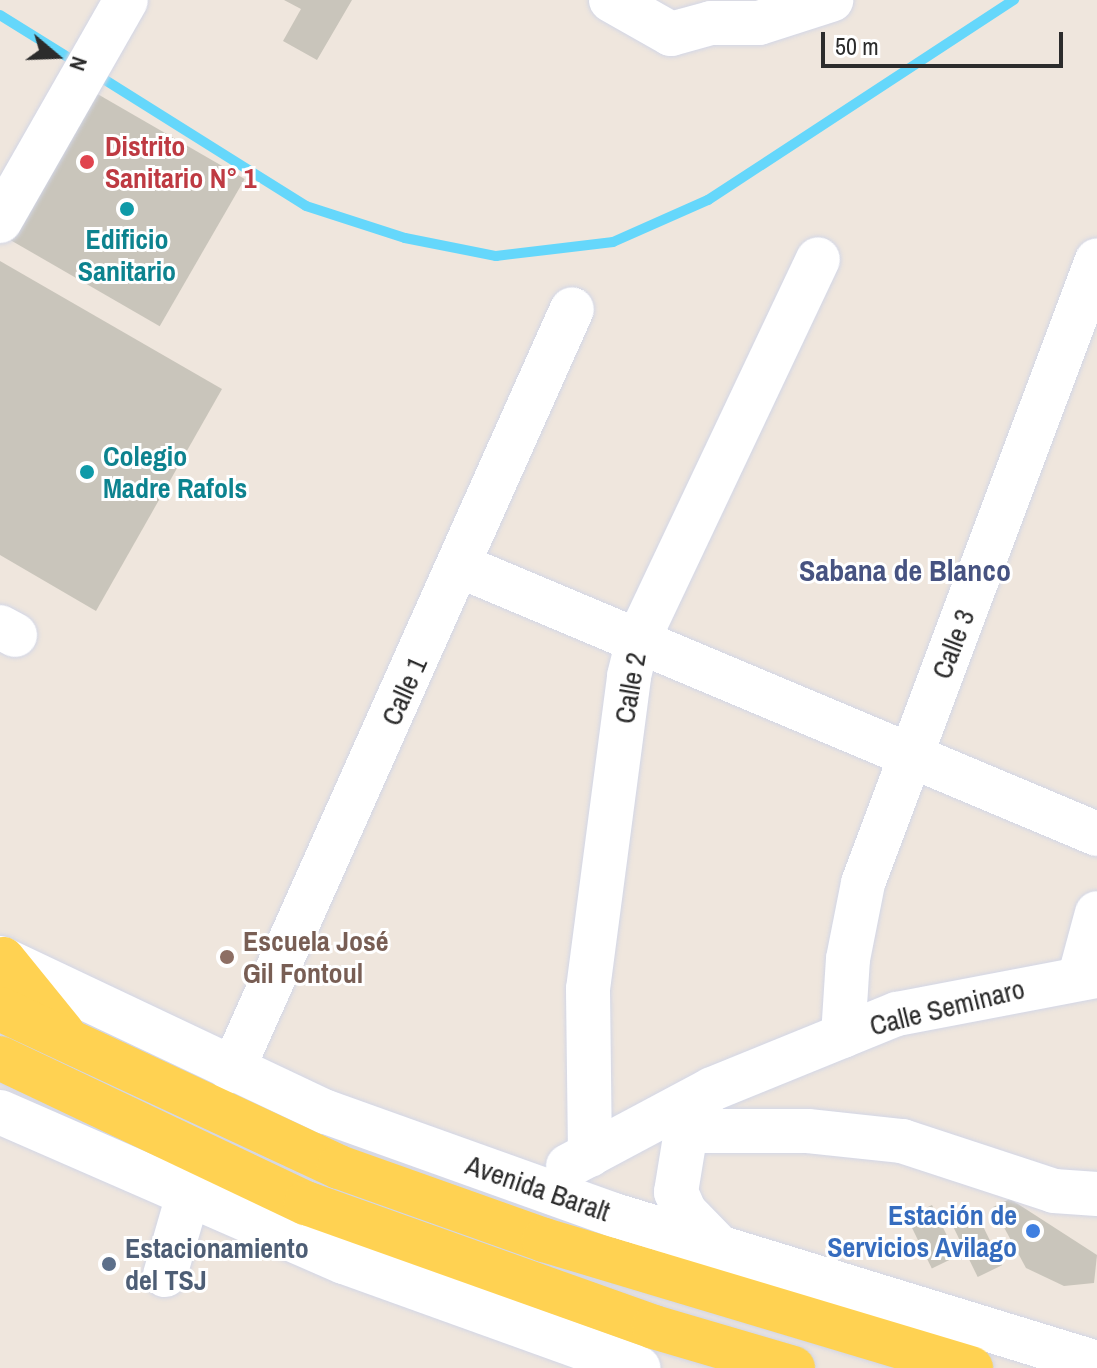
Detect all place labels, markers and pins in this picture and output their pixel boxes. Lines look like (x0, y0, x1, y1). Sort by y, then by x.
place label: Distrito Sanitario N° 1 (105, 129, 257, 195)
marker: Distrito Sanitario N° 1 (76, 151, 98, 173)
marker: Edificio Sanitario (118, 200, 136, 218)
place label: Edificio Sanitario (78, 222, 176, 288)
place label: Colegio Madre Rafols (103, 439, 247, 505)
marker: Colegio Madre Rafols (78, 463, 96, 481)
place label: Escuela José Gil Fontoul (243, 924, 389, 990)
marker: Escuela José Gil Fontoul (218, 948, 236, 966)
place label: Estación de Servicios Avilago (826, 1198, 1017, 1264)
marker: Estación de Servicios Avilago (1024, 1222, 1042, 1240)
place label: Estacionamiento del TSJ (125, 1231, 309, 1297)
marker: Estacionamiento del TSJ (100, 1255, 118, 1273)

